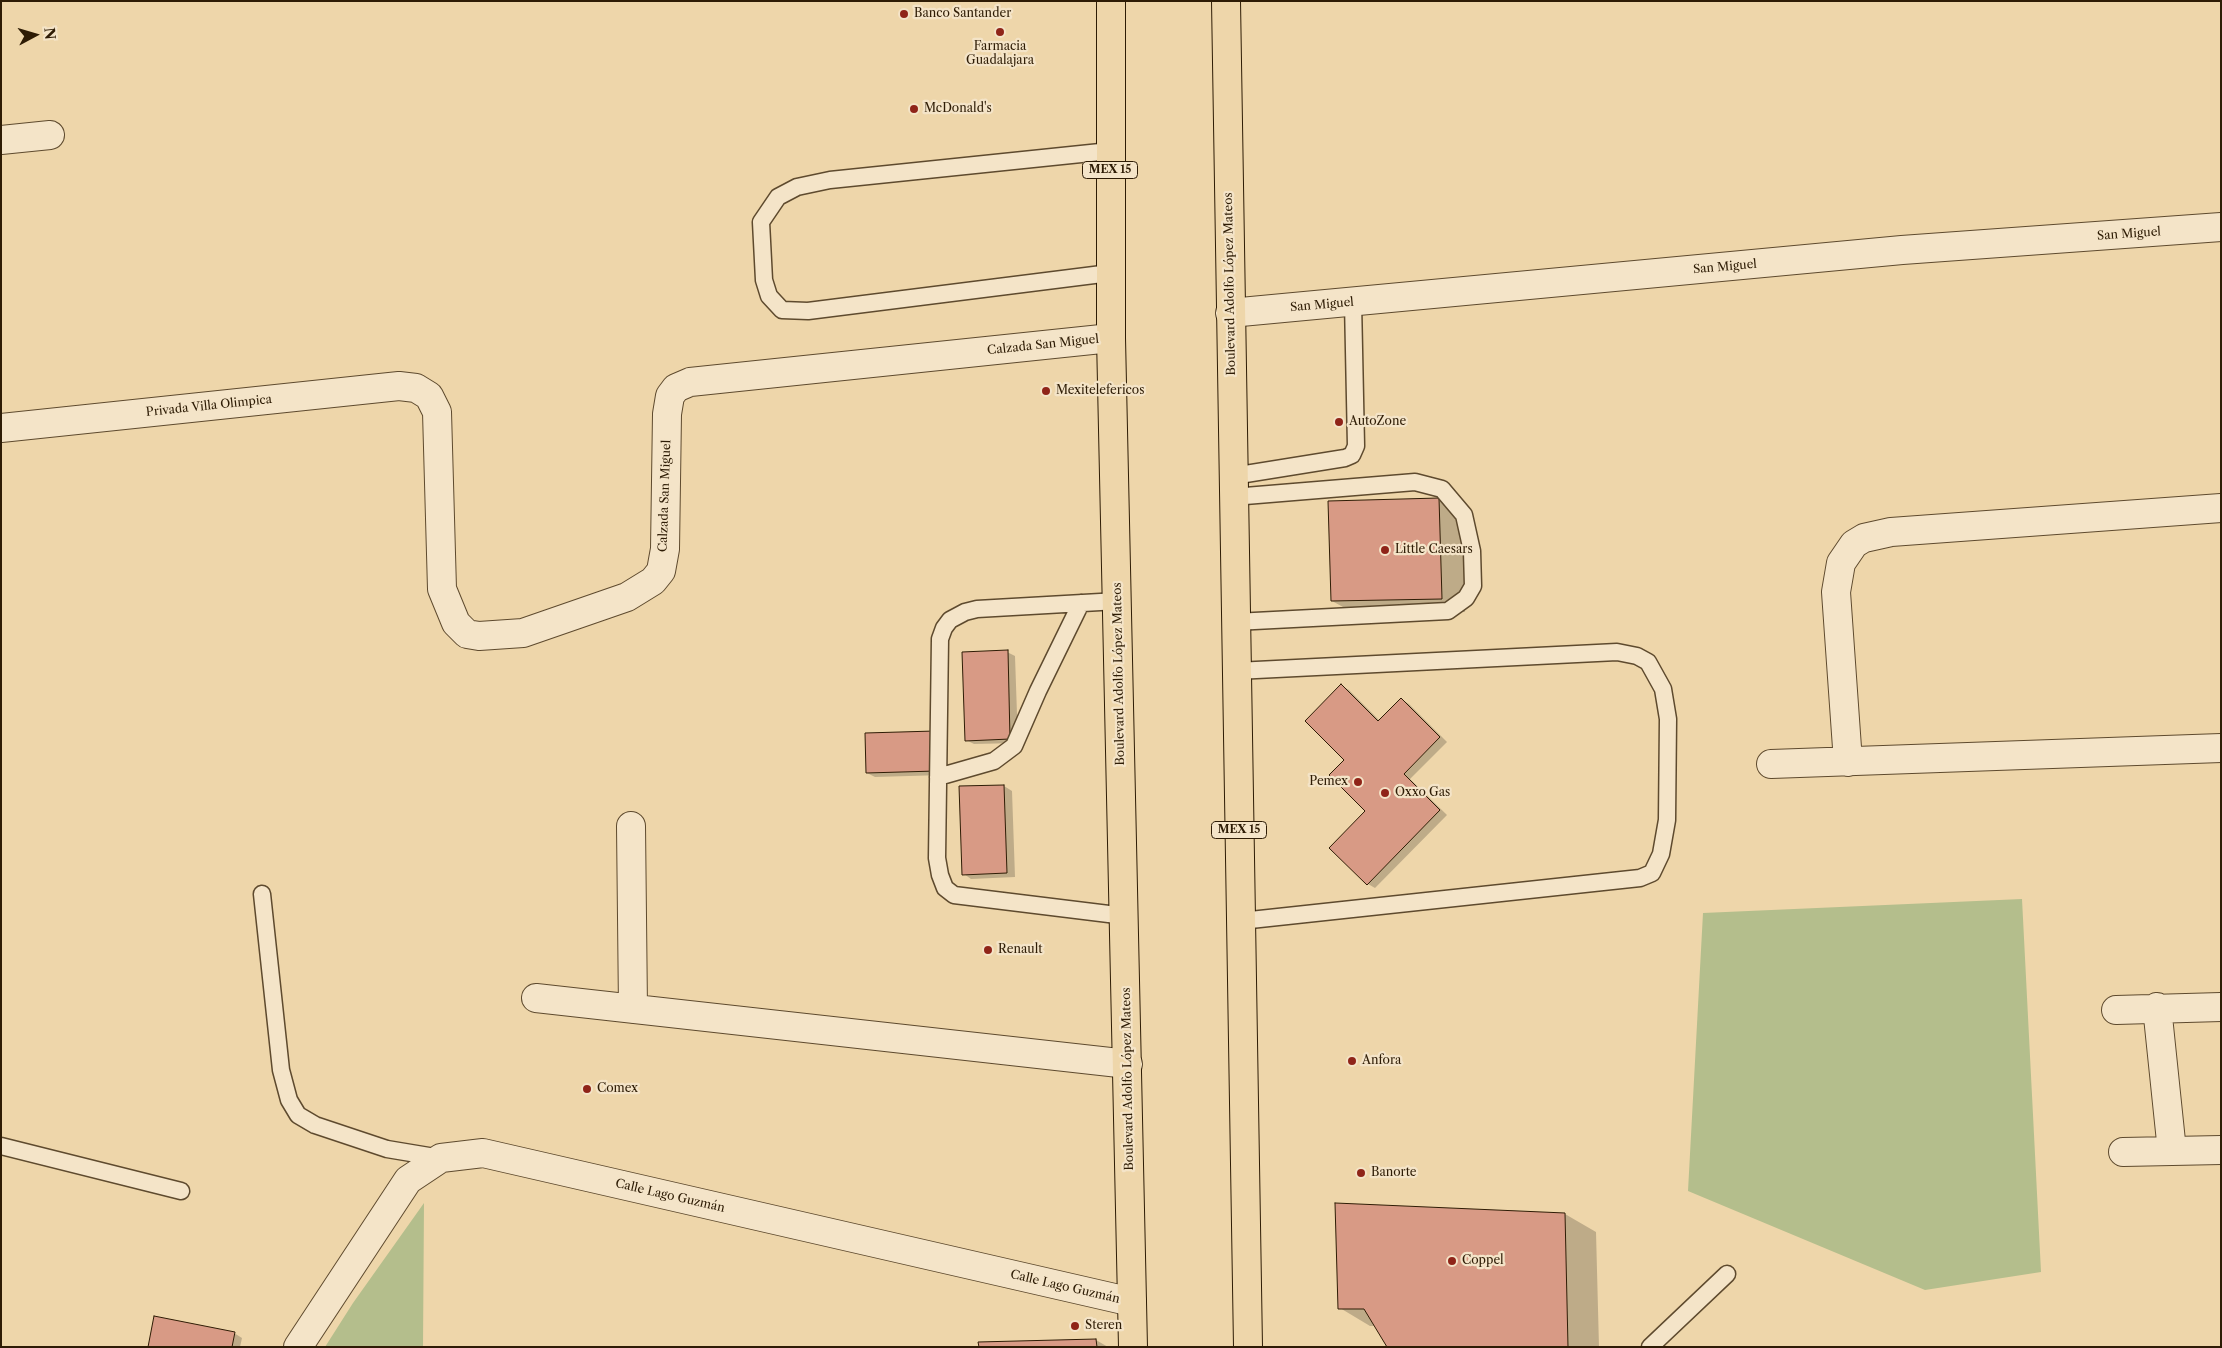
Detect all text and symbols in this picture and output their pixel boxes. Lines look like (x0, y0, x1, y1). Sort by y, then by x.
place label: Banco Santander (914, 7, 1011, 21)
marker: Banco Santander (898, 8, 910, 20)
north arrow (10, 10, 60, 60)
text: N (40, 26, 60, 40)
marker: Farmacia Guadalajara (994, 26, 1006, 38)
place label: Farmacia Guadalajara (966, 40, 1034, 68)
place label: McDonald's (924, 102, 992, 116)
marker: McDonald's (908, 103, 920, 115)
road number: MEX 15 (1082, 162, 1138, 178)
street label: Boulevard Adolfo López Mateos (1221, 192, 1239, 376)
street label: San Miguel (2097, 225, 2161, 243)
street label: San Miguel (1693, 257, 1757, 277)
street label: San Miguel (1290, 295, 1354, 315)
street label: Calzada San Miguel (986, 332, 1100, 358)
place label: Mexitelefericos (1056, 384, 1144, 398)
marker: Mexitelefericos (1040, 385, 1052, 397)
street label: Privada Villa Olimpica (145, 392, 273, 420)
place label: AutoZone (1349, 415, 1406, 429)
marker: AutoZone (1333, 416, 1345, 428)
street label: Calzada San Miguel (656, 440, 674, 552)
place label: Little Caesars (1395, 543, 1473, 557)
marker: Little Caesars (1379, 544, 1391, 556)
street label: Boulevard Adolfo López Mateos (1110, 582, 1128, 766)
place label: Pemex (1309, 775, 1348, 789)
marker: Pemex (1352, 776, 1364, 788)
place label: Oxxo Gas (1395, 786, 1450, 800)
marker: Oxxo Gas (1379, 787, 1391, 799)
road number: MEX 15 (1212, 822, 1266, 838)
place label: Renault (998, 943, 1042, 957)
marker: Renault (982, 944, 994, 956)
street label: Boulevard Adolfo López Mateos (1119, 987, 1137, 1171)
place label: Anfora (1362, 1054, 1401, 1068)
marker: Anfora (1346, 1055, 1358, 1067)
place label: Comex (597, 1082, 638, 1096)
marker: Comex (581, 1083, 593, 1095)
place label: Banorte (1371, 1166, 1417, 1180)
marker: Banorte (1355, 1167, 1367, 1179)
street label: Calle Lago Guzmán (614, 1176, 726, 1216)
place label: Coppel (1462, 1254, 1504, 1268)
marker: Coppel (1446, 1255, 1458, 1267)
street label: Calle Lago Guzmán (1009, 1267, 1121, 1307)
place label: Steren (1085, 1319, 1122, 1333)
marker: Steren (1069, 1320, 1081, 1332)

